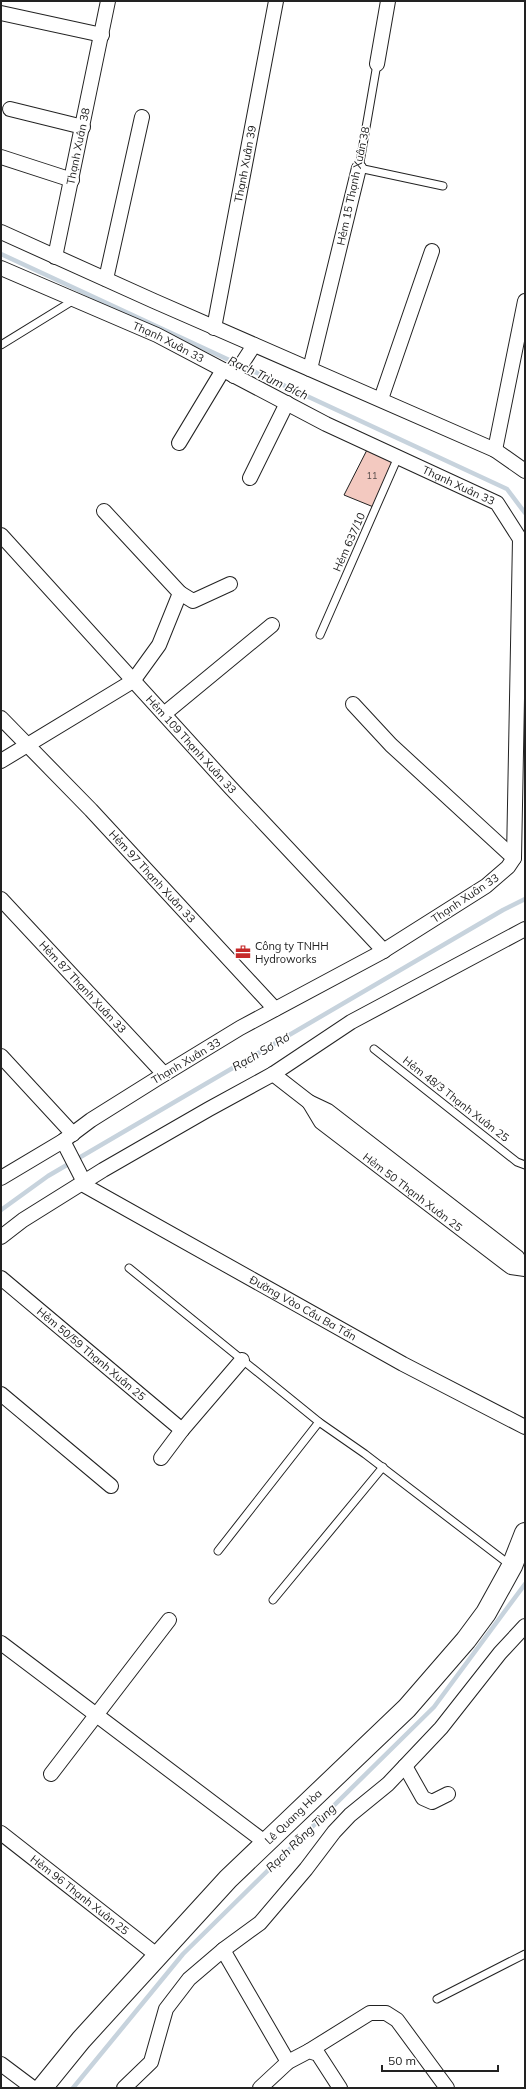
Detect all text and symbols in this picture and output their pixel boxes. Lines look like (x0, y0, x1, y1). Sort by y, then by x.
street label: Thạnh Xuân 38 (63, 106, 93, 186)
street label: Thạnh Xuân 39 (231, 124, 259, 204)
street label: Hẻm 15 Thạnh Xuân 38 (334, 125, 373, 247)
street label: Thạnh Xuân 33 (130, 318, 207, 366)
water label: Rạch Trùm Bích (226, 352, 311, 403)
street label: Thạnh Xuân 33 (420, 463, 497, 508)
house number: 11 (367, 470, 377, 481)
street label: Hẻm 637/10 (330, 510, 368, 574)
street label: Hẻm 109 Thạnh Xuân 33 (143, 692, 240, 796)
street label: Hẻm 97 Thạnh Xuân 33 (106, 827, 199, 926)
street label: Thạnh Xuân 33 (429, 870, 501, 926)
street label: Hẻm 87 Thạnh Xuân 33 (36, 938, 129, 1036)
place label: Công ty TNHH Hydroworks (255, 939, 329, 966)
office icon: Công ty TNHH Hydroworks (234, 943, 252, 961)
water label: Rạch Sơ Rơ (229, 1029, 292, 1074)
street label: Thạnh Xuân 33 (149, 1035, 223, 1087)
street label: Hẻm 48/3 Thạnh Xuân 25 (400, 1053, 512, 1145)
street label: Hẻm 50 Thạnh Xuân 25 (360, 1150, 465, 1235)
street label: Đường Vào Cầu Ba Tấn (247, 1272, 359, 1343)
street label: Hẻm 50/59 Thạnh Xuân 25 (34, 1304, 149, 1404)
street label: Lê Quang Hòa (262, 1786, 325, 1847)
water label: Rạch Rỗng Tùng (262, 1800, 339, 1875)
street label: Hẻm 96 Thạnh Xuân 25 (28, 1852, 132, 1938)
scale bar (382, 2047, 498, 2073)
text: 50 m (388, 2053, 416, 2068)

